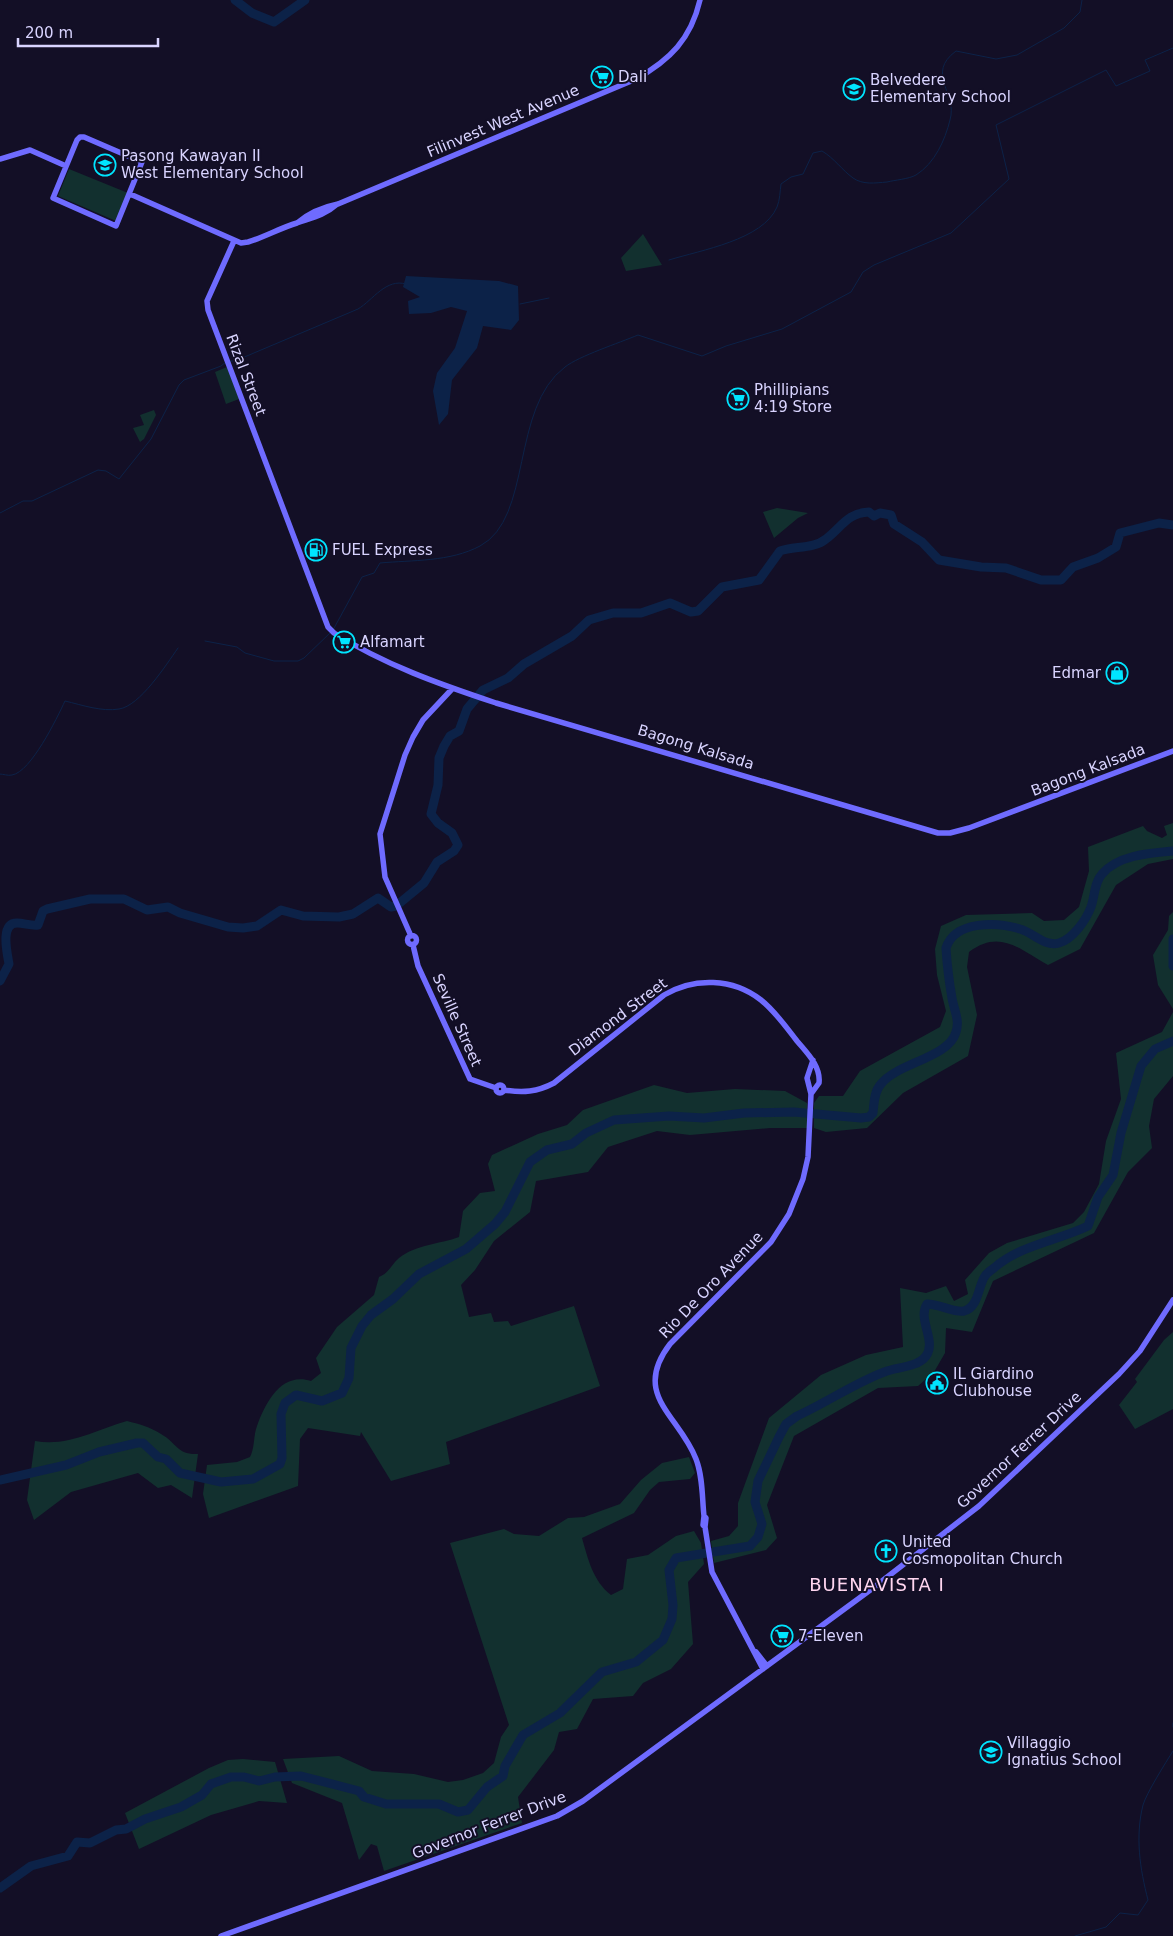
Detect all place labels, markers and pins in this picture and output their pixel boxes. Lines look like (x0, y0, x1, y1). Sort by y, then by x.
supermarket icon: Dali (590, 65, 614, 89)
place label: Dali (618, 68, 647, 86)
place label: Belvedere Elementary School (870, 71, 1011, 106)
school or university icon: Belvedere Elementary School (842, 77, 866, 101)
place label: Pasong Kawayan II West Elementary School (121, 147, 304, 182)
school or university icon: Pasong Kawayan II West Elementary School (93, 153, 117, 177)
place label: Phillipians 4:19 Store (754, 381, 832, 416)
supermarket icon: Phillipians 4:19 Store (726, 387, 750, 411)
fuel station icon: FUEL Express (304, 538, 328, 562)
place label: FUEL Express (332, 541, 433, 559)
supermarket icon: Alfamart (332, 630, 356, 654)
place label: Alfamart (360, 633, 425, 651)
shop icon: Edmar (1105, 661, 1129, 685)
place label: Edmar (1052, 664, 1102, 682)
place label: IL Giardino Clubhouse (953, 1365, 1034, 1400)
public building icon: IL Giardino Clubhouse (925, 1371, 949, 1395)
place label: United Cosmopolitan Church (902, 1533, 1063, 1568)
church icon: United Cosmopolitan Church (874, 1539, 898, 1563)
supermarket icon: 7-Eleven (770, 1624, 794, 1648)
place label: 7-Eleven (798, 1627, 863, 1645)
place label: Villaggio Ignatius School (1007, 1734, 1122, 1769)
school or university icon: Villaggio Ignatius School (979, 1740, 1003, 1764)

